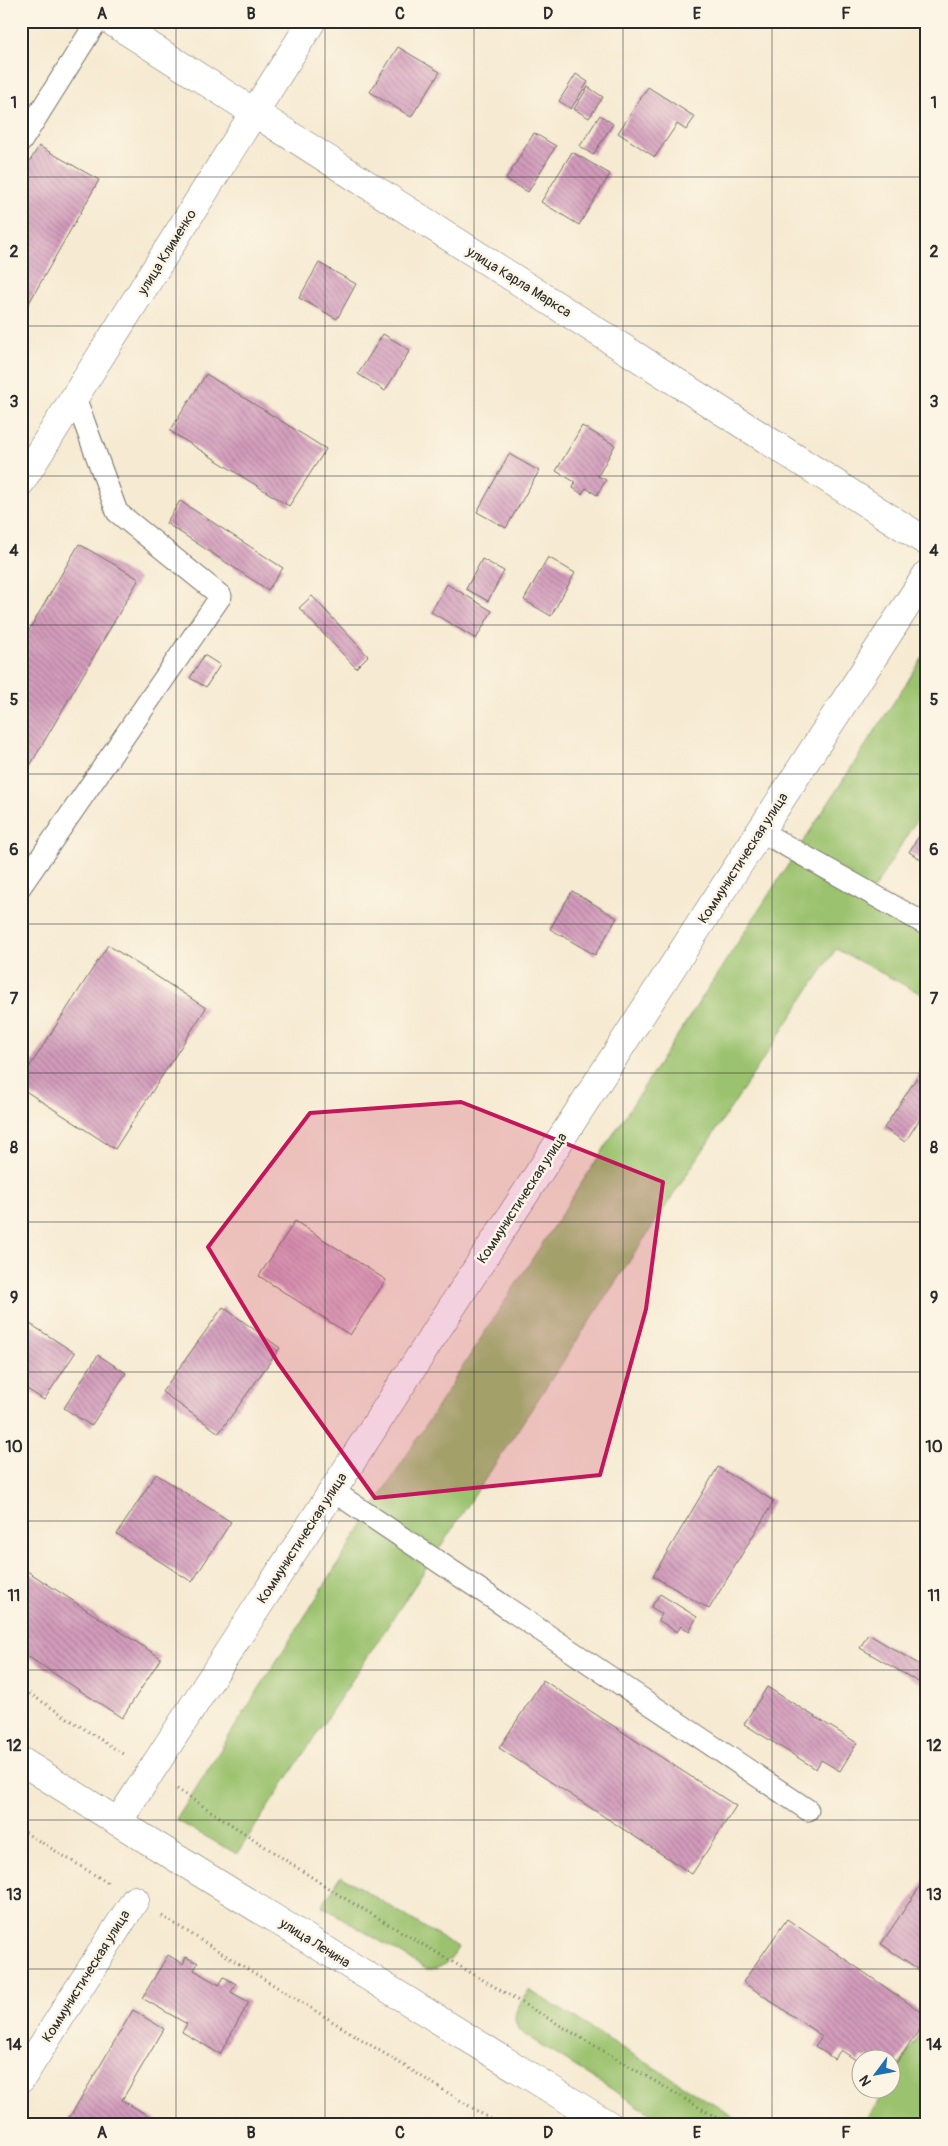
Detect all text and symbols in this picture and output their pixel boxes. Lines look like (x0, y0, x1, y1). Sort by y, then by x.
text: A (97, 4, 108, 24)
text: B (246, 4, 256, 24)
text: C (395, 4, 405, 24)
text: D (543, 4, 553, 24)
text: E (693, 4, 702, 24)
text: F (841, 4, 851, 24)
text: 1 (11, 93, 17, 113)
text: 1 (931, 93, 937, 113)
street label: улица Клименко (133, 206, 200, 299)
text: 2 (10, 242, 19, 262)
street label: улица Карла Маркса (463, 242, 574, 321)
text: 2 (930, 242, 939, 262)
text: 3 (10, 392, 19, 412)
text: 3 (930, 392, 939, 412)
text: 4 (9, 541, 19, 561)
text: 4 (929, 541, 939, 561)
text: 5 (10, 690, 19, 710)
text: 5 (930, 690, 939, 710)
street label: Коммунистическая улица (694, 789, 792, 927)
text: 6 (9, 840, 19, 860)
text: 6 (929, 840, 939, 860)
text: 7 (10, 989, 19, 1009)
text: 7 (930, 989, 939, 1009)
street label: Коммунистическая улица (473, 1129, 571, 1267)
text: 8 (10, 1138, 18, 1158)
text: 8 (930, 1138, 938, 1158)
text: 9 (10, 1288, 18, 1308)
text: 9 (930, 1288, 938, 1308)
text: 10 (5, 1437, 23, 1457)
text: 10 (925, 1437, 943, 1457)
street label: Коммунистическая улица (253, 1469, 351, 1607)
text: 11 (8, 1586, 20, 1606)
text: 11 (928, 1586, 940, 1606)
text: 12 (6, 1736, 22, 1756)
text: 12 (926, 1736, 942, 1756)
text: 13 (6, 1885, 22, 1905)
text: 13 (926, 1885, 942, 1905)
street label: Коммунистическая улица (38, 1907, 134, 2045)
street label: улица Ленина (276, 1914, 353, 1971)
text: 14 (6, 2035, 22, 2055)
text: 14 (926, 2035, 942, 2055)
north arrow (850, 2048, 900, 2098)
text: N (856, 2072, 875, 2089)
text: A (97, 2123, 108, 2143)
text: B (246, 2123, 256, 2143)
text: C (395, 2123, 405, 2143)
text: D (543, 2123, 553, 2143)
text: E (693, 2123, 702, 2143)
text: F (841, 2123, 851, 2143)

